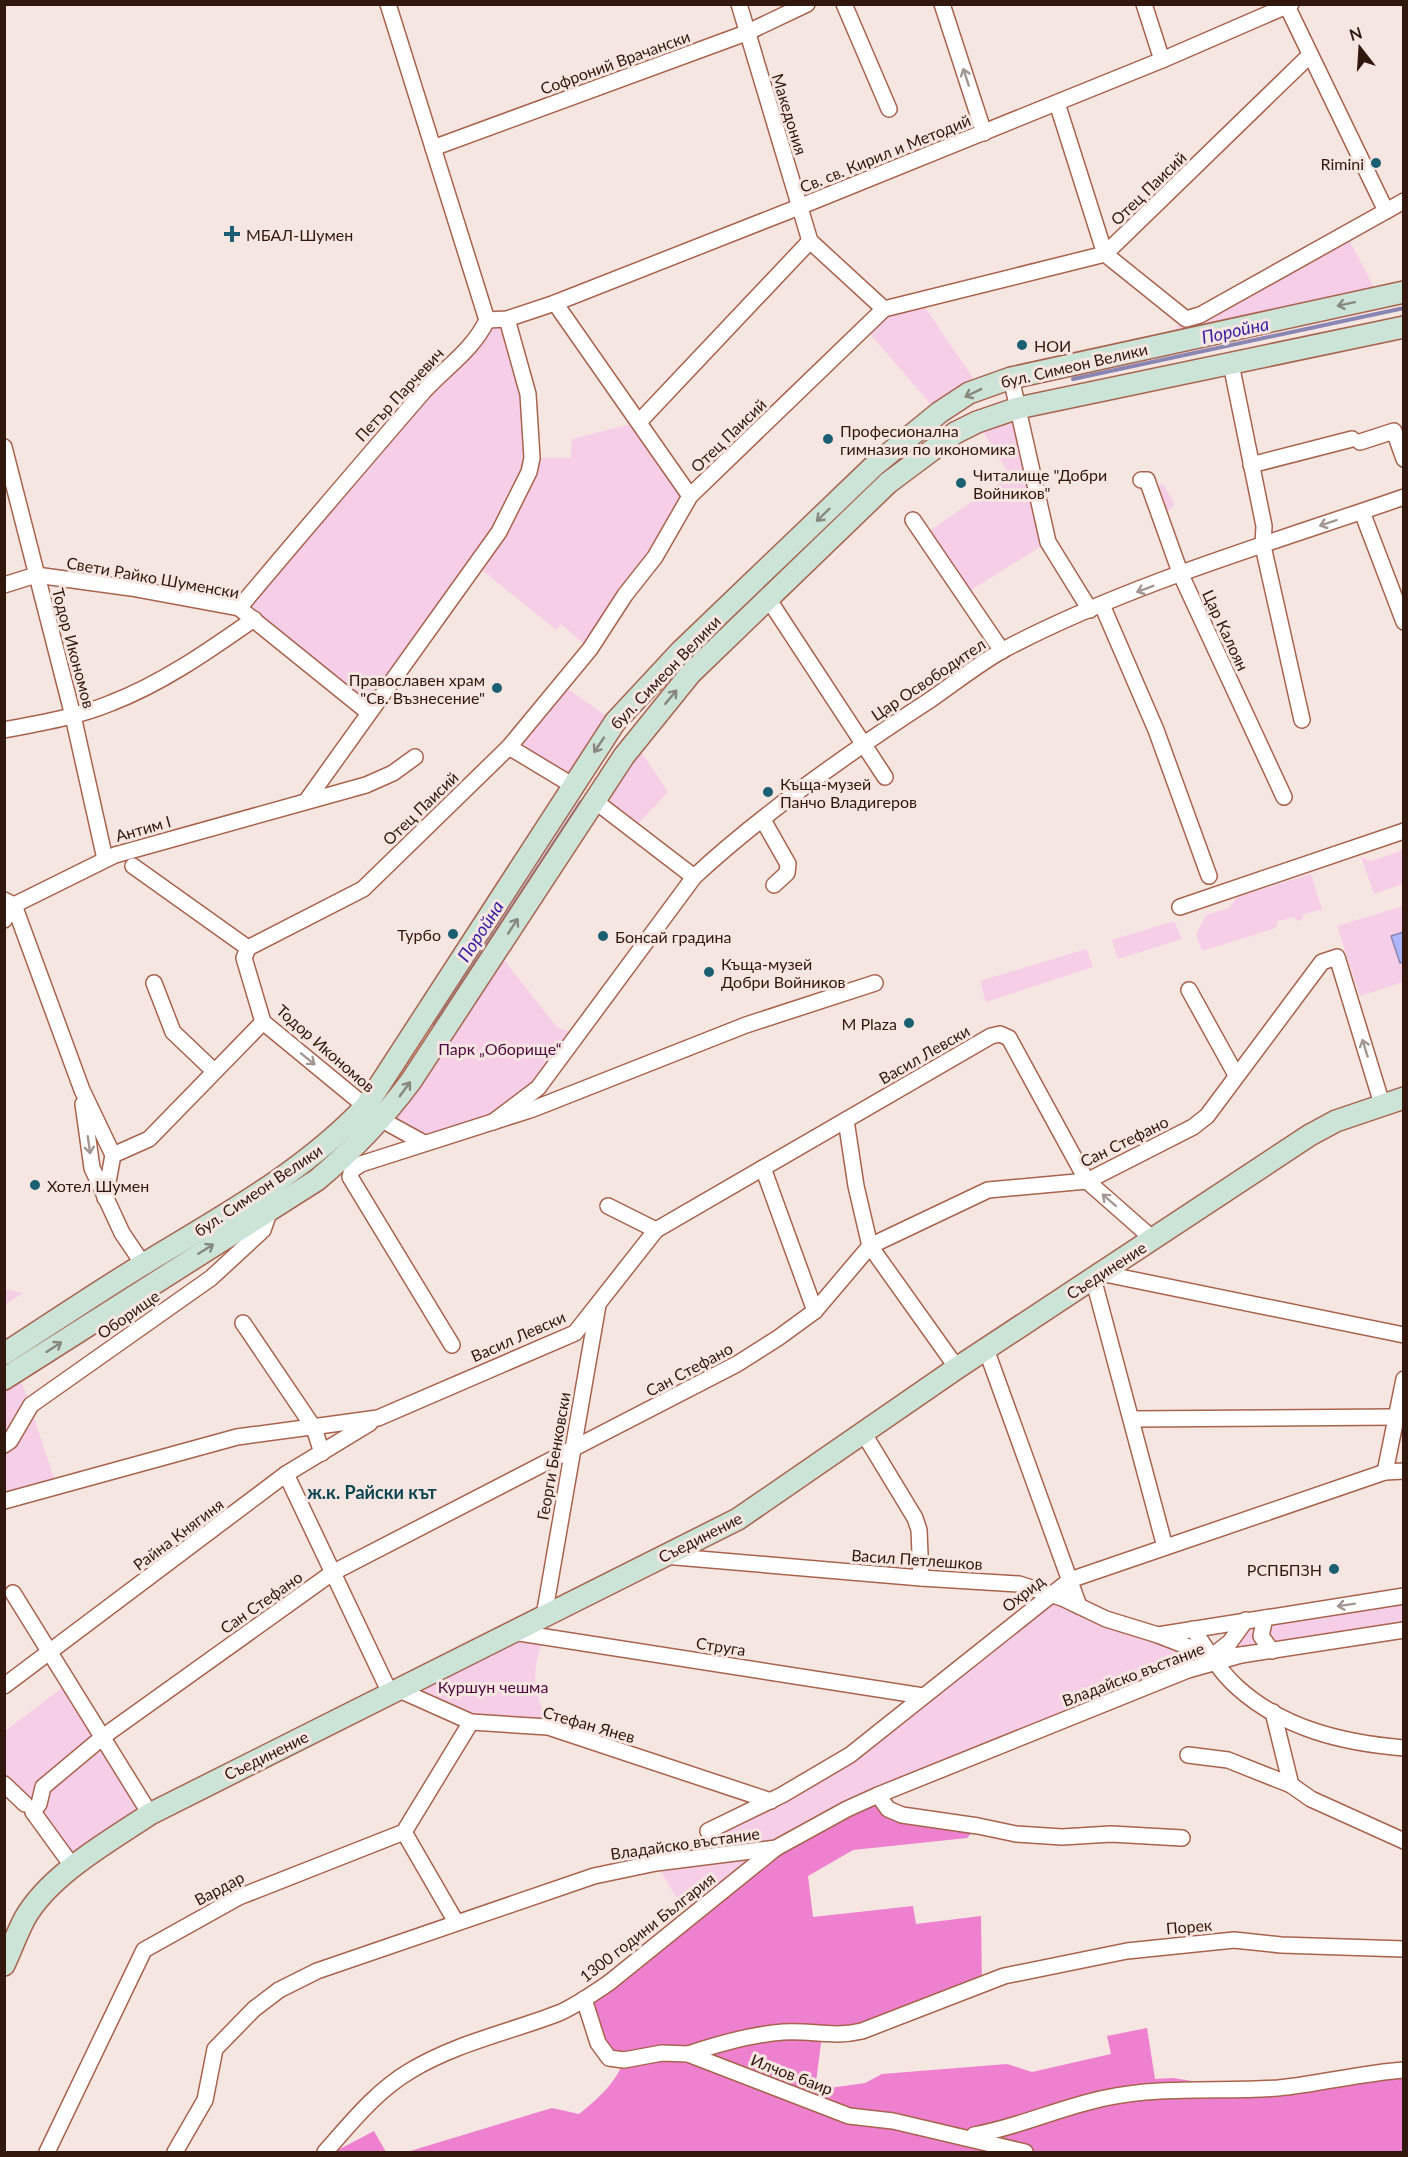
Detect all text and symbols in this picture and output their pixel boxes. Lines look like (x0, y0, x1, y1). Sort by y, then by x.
north arrow (1330, 18, 1390, 78)
text: N (1347, 22, 1364, 44)
street label: Софроний Врачански (538, 26, 692, 98)
one-way arrow (960, 68, 971, 87)
street label: Македония (769, 71, 811, 157)
street label: Св. св. Кирил и Методий (797, 110, 973, 196)
street label: Отец Паисий (1106, 147, 1190, 229)
place label: Rimini (1320, 154, 1364, 173)
marker: Rimini (1369, 156, 1383, 170)
marker: МБАЛ-Шумен (223, 225, 241, 243)
place label: МБАЛ-Шумен (246, 225, 353, 244)
one-way arrow (1337, 299, 1357, 310)
water label: Поройна (1199, 312, 1271, 348)
place label: НОИ (1034, 336, 1071, 355)
marker: НОИ (1015, 338, 1029, 352)
street label: бул. Симеон Велики (999, 339, 1149, 391)
street label: Петър Парчевич (351, 343, 447, 445)
one-way arrow (965, 387, 983, 399)
street label: Отец Паисий (686, 394, 770, 476)
place label: Професионална гимназия по икономика (840, 421, 1016, 458)
marker: Професионална гимназия по икономика (821, 432, 835, 446)
place label: Читалище "Добри Войников" (973, 465, 1107, 502)
marker: Читалище "Добри Войников" (954, 476, 968, 490)
one-way arrow (815, 508, 830, 522)
one-way arrow (1319, 519, 1338, 530)
street label: Свети Райко Шуменски (65, 552, 241, 602)
one-way arrow (1136, 584, 1155, 595)
street label: Тодор Икономов (49, 586, 99, 710)
street label: Цар Калоян (1199, 586, 1253, 674)
street label: бул. Симеон Велики (606, 611, 724, 733)
street label: Цар Освободител (867, 634, 989, 724)
place label: Православен храм "Св. Възнесение" (349, 670, 485, 707)
marker: Православен храм "Св. Възнесение" (490, 681, 504, 695)
one-way arrow (664, 690, 678, 705)
one-way arrow (593, 736, 605, 753)
street label: Отец Паисий (378, 767, 462, 849)
place label: Къща-музей Панчо Владигеров (780, 774, 917, 811)
marker: Къща-музей Панчо Владигеров (761, 785, 775, 799)
street label: Антим I (113, 811, 173, 845)
water label: Поройна (452, 896, 508, 966)
one-way arrow (507, 919, 519, 935)
place label: Турбо (397, 925, 441, 944)
marker: Турбо (446, 927, 460, 941)
place label: Бонсай градина (615, 927, 731, 946)
marker: Бонсай градина (596, 929, 610, 943)
place label: Къща-музей Добри Войников (721, 954, 846, 991)
marker: Къща-музей Добри Войников (702, 965, 716, 979)
street label: Тодор Икономов (273, 1000, 379, 1096)
place label: M Plaza (842, 1014, 897, 1033)
marker: M Plaza (902, 1016, 916, 1030)
street label: Васил Левски (875, 1020, 973, 1088)
park label: Парк „Оборище“ (438, 1039, 562, 1058)
one-way arrow (1359, 1039, 1370, 1058)
one-way arrow (300, 1052, 316, 1065)
one-way arrow (399, 1081, 411, 1097)
street label: Сан Стефано (1077, 1112, 1171, 1170)
one-way arrow (84, 1135, 95, 1154)
street label: бул. Симеон Велики (190, 1140, 326, 1240)
place label: Хотел Шумен (47, 1176, 149, 1195)
marker: Хотел Шумен (28, 1178, 42, 1192)
one-way arrow (1102, 1193, 1117, 1207)
street label: Съединение (1063, 1237, 1149, 1303)
one-way arrow (197, 1243, 214, 1255)
street label: Оборище (93, 1286, 163, 1342)
street label: Васил Левски (468, 1307, 568, 1365)
street label: Сан Стефано (642, 1338, 736, 1400)
one-way arrow (45, 1341, 62, 1354)
street label: Георги Бенковски (532, 1390, 574, 1522)
district label: ж.к. Райски кът (307, 1481, 438, 1503)
street label: Райна Княгиня (129, 1494, 227, 1574)
street label: Съединение (655, 1508, 745, 1566)
street label: Васил Петлешков (851, 1545, 983, 1573)
place label: РСПБПЗН (1247, 1560, 1322, 1579)
marker: РСПБПЗН (1327, 1562, 1341, 1576)
street label: Сан Стефано (216, 1567, 306, 1637)
street label: Охрид (998, 1570, 1048, 1615)
one-way arrow (1336, 1600, 1356, 1611)
street label: Струга (695, 1633, 747, 1659)
street label: Владайско въстание (1059, 1638, 1207, 1710)
park label: Куршун чешма (438, 1677, 548, 1696)
street label: Стефан Янев (541, 1702, 637, 1746)
street label: Съединение (221, 1726, 311, 1784)
street label: Владайско въстание (609, 1823, 761, 1863)
street label: Вардар (191, 1867, 247, 1909)
street label: 1300 години България (576, 1868, 718, 1986)
street label: Порек (1165, 1914, 1214, 1937)
street label: Илчов баир (748, 2050, 836, 2098)

